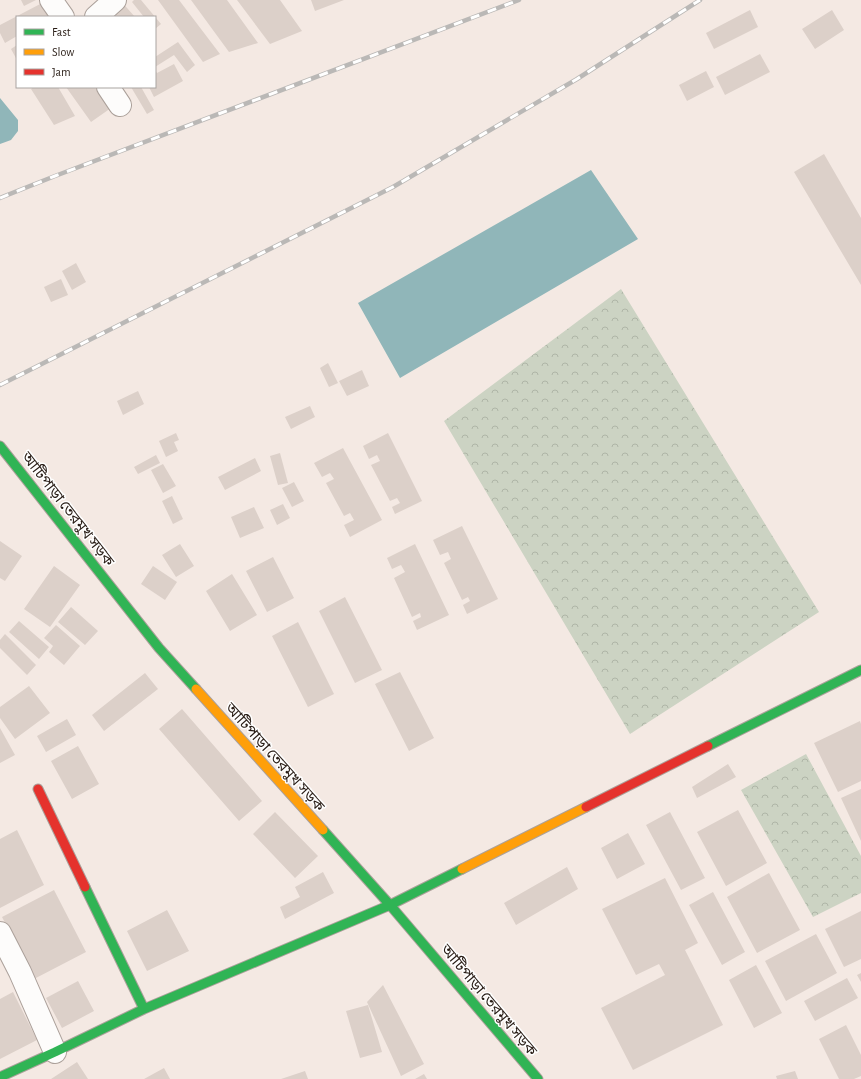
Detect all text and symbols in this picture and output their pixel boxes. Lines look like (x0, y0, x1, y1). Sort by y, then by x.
legend (16, 16, 156, 88)
text: Fast (52, 26, 71, 38)
text: Slow (52, 46, 74, 58)
text: Jam (52, 66, 71, 78)
street label: আটিপাড়া তেরমুখ সড়ক (17, 448, 118, 570)
street label: আটিপাড়া তেরমুখ সড়ক (221, 699, 328, 816)
street label: আটিপাড়া তেরমুখ সড়ক (436, 940, 541, 1060)

